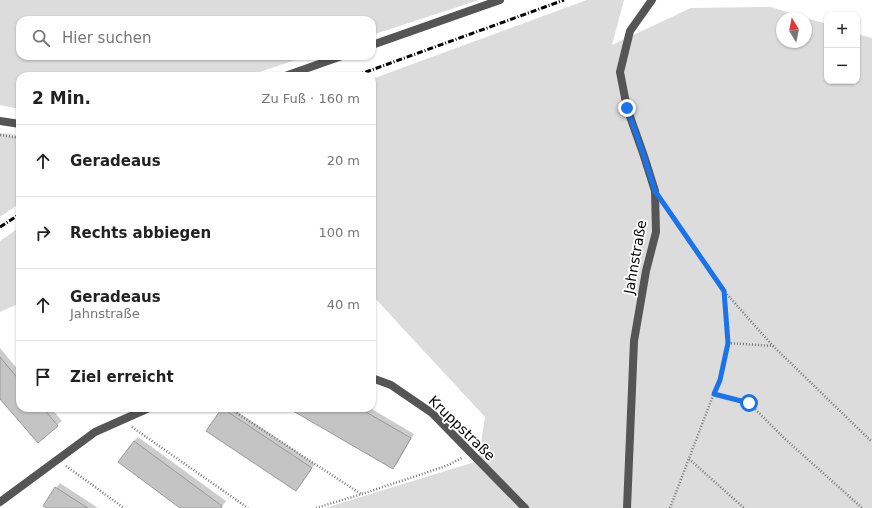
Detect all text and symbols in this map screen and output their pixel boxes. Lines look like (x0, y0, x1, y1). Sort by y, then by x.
north arrow (776, 12, 812, 48)
map controls (824, 12, 860, 84)
button: + (824, 12, 860, 48)
search box (16, 16, 376, 60)
icon: search (30, 27, 52, 49)
text: Hier suchen (62, 29, 151, 47)
button: − (824, 48, 860, 84)
text: 2 Min. (32, 88, 91, 108)
text: Zu Fuß · 160 m (262, 91, 360, 106)
route end (618, 99, 636, 117)
icon: ahead (32, 150, 54, 172)
text: Geradeaus (70, 152, 161, 170)
text: 20 m (327, 153, 360, 168)
street label: Jahnstraße (620, 219, 649, 296)
icon: right (32, 222, 54, 244)
text: Rechts abbiegen (70, 224, 211, 242)
text: 100 m (318, 225, 360, 240)
text: Geradeaus (70, 288, 161, 306)
icon: ahead (32, 294, 54, 316)
text: 40 m (327, 297, 360, 312)
text: Jahnstraße (70, 306, 140, 321)
icon: arrive (32, 366, 54, 388)
text: Ziel erreicht (70, 368, 174, 386)
street label: Kruppstraße (425, 392, 499, 464)
route start (740, 394, 758, 412)

